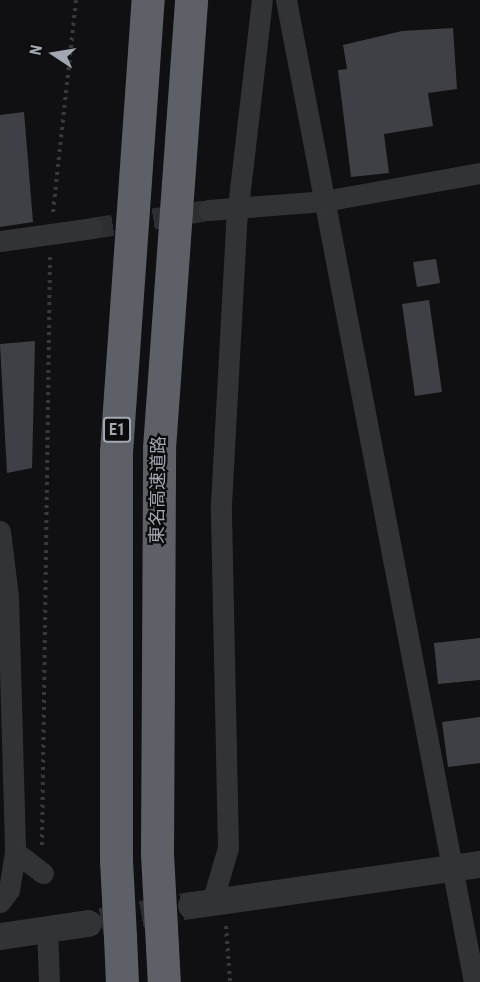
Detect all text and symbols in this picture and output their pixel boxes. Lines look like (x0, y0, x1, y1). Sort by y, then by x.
north arrow (24, 24, 84, 84)
text: N (26, 43, 46, 57)
road number: E1 (102, 417, 132, 443)
street label: 東名高速道路 (146, 436, 170, 544)

